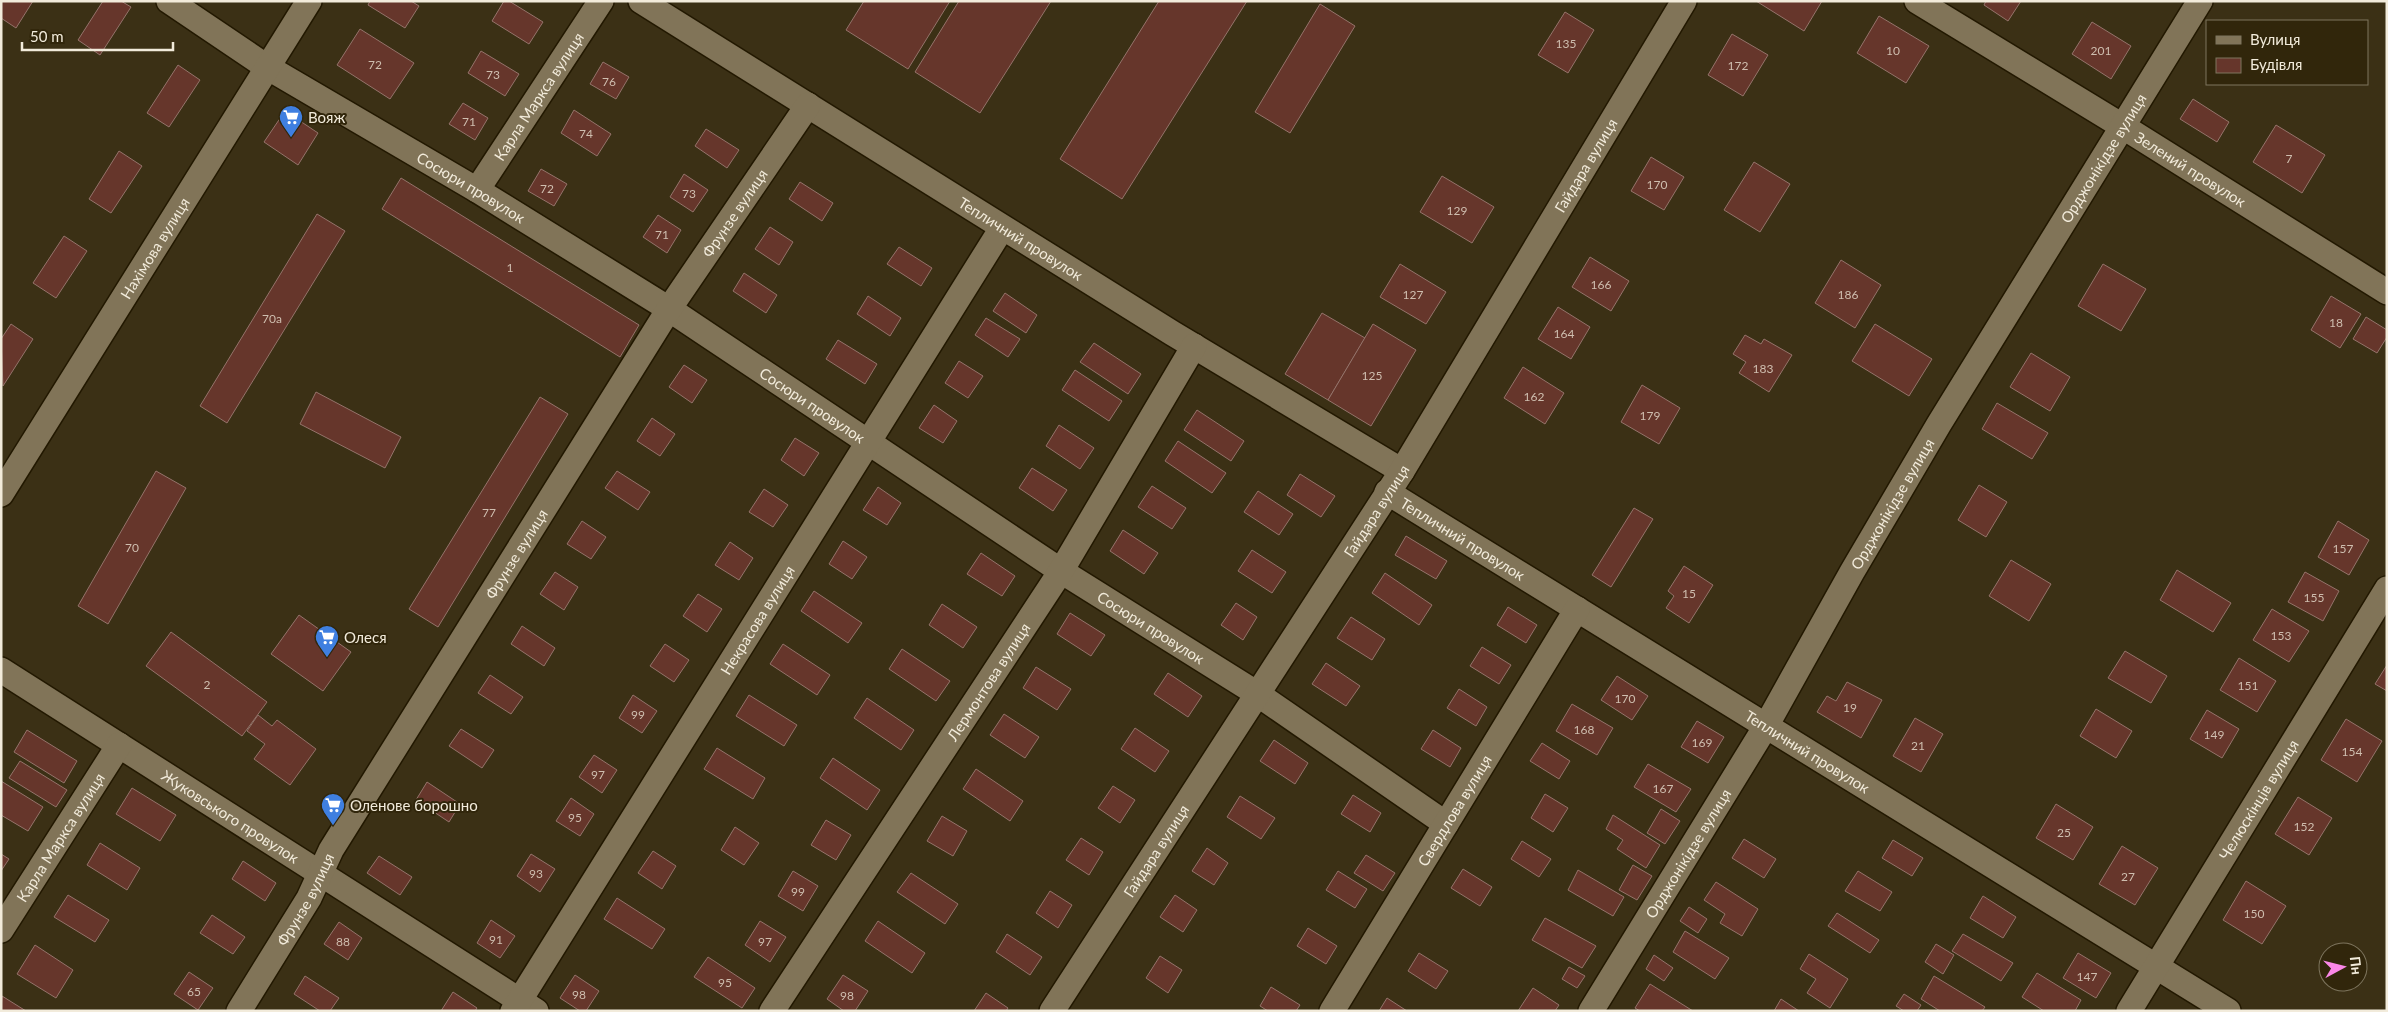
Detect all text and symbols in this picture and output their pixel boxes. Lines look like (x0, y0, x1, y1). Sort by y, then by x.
scale bar (22, 20, 174, 52)
legend (2206, 20, 2368, 85)
text: 50 m (30, 27, 64, 45)
street label: Карла Маркса вулиця (490, 29, 587, 164)
text: Вулиця (2250, 30, 2300, 48)
house number: 135 (1556, 36, 1576, 51)
house number: 10 (1886, 43, 1900, 58)
house number: 201 (2091, 43, 2111, 58)
text: Будівля (2250, 55, 2302, 73)
house number: 72 (368, 57, 382, 72)
house number: 172 (1728, 58, 1748, 73)
house number: 73 (486, 67, 500, 82)
house number: 76 (602, 74, 616, 89)
street label: Орджонікідзе вулиця (2056, 90, 2150, 226)
supermarket icon: Вояж (278, 104, 304, 138)
place label: Вояж (308, 108, 345, 126)
house number: 71 (462, 114, 476, 129)
street label: Гайдара вулиця (1550, 115, 1621, 216)
house number: 74 (579, 126, 593, 141)
street label: Зелений провулок (2132, 127, 2250, 211)
street label: Сосюри провулок (414, 148, 529, 227)
house number: 7 (2286, 151, 2293, 166)
street label: Фрунзе вулиця (698, 165, 771, 260)
house number: 170 (1647, 177, 1667, 192)
house number: 72 (540, 181, 554, 196)
house number: 73 (682, 186, 696, 201)
street label: Тепличний провулок (956, 193, 1086, 284)
street label: Нахімова вулиця (116, 194, 193, 302)
house number: 129 (1447, 203, 1467, 218)
house number: 71 (655, 227, 669, 242)
house number: 1 (507, 260, 514, 275)
house number: 166 (1591, 277, 1611, 292)
house number: 127 (1403, 287, 1423, 302)
house number: 186 (1838, 287, 1858, 302)
house number: 70а (262, 311, 282, 326)
house number: 18 (2329, 315, 2343, 330)
house number: 164 (1554, 326, 1574, 341)
house number: 183 (1753, 361, 1773, 376)
street label: Сосюри провулок (756, 363, 869, 447)
house number: 125 (1362, 368, 1382, 383)
house number: 162 (1524, 389, 1544, 404)
house number: 179 (1640, 408, 1660, 423)
street label: Орджонікідзе вулиця (1847, 435, 1938, 572)
street label: Гайдара вулиця (1340, 461, 1413, 560)
street label: Тепличний провулок (1397, 494, 1528, 584)
street label: Фрунзе вулиця (481, 505, 551, 602)
house number: 77 (482, 505, 496, 520)
house number: 70 (125, 540, 139, 555)
house number: 157 (2333, 541, 2353, 556)
street label: Некрасова вулиця (716, 562, 798, 678)
house number: 15 (1682, 586, 1696, 601)
street label: Сосюри провулок (1094, 587, 1208, 668)
house number: 155 (2304, 590, 2324, 605)
street label: Лермонтова вулиця (943, 619, 1034, 745)
supermarket icon: Олеся (314, 624, 340, 658)
place label: Олеся (344, 628, 387, 646)
house number: 153 (2271, 628, 2291, 643)
house number: 2 (204, 677, 211, 692)
house number: 151 (2238, 678, 2258, 693)
house number: 170 (1615, 691, 1635, 706)
house number: 19 (1843, 700, 1857, 715)
street label: Тепличний провулок (1742, 706, 1873, 797)
house number: 99 (631, 707, 645, 722)
house number: 168 (1574, 722, 1594, 737)
house number: 149 (2204, 727, 2224, 742)
house number: 169 (1692, 735, 1712, 750)
street label: Челюскінців вулиця (2215, 736, 2302, 863)
house number: 21 (1911, 738, 1925, 753)
house number: 154 (2342, 744, 2362, 759)
street label: Свердлова вулиця (1414, 751, 1495, 869)
street label: Жуковського провулок (158, 766, 303, 867)
house number: 97 (591, 767, 605, 782)
street label: Карла Маркса вулиця (12, 769, 108, 905)
house number: 167 (1653, 781, 1673, 796)
street label: Орджонікідзе вулиця (1641, 785, 1734, 921)
supermarket icon: Оленове борошно (320, 792, 346, 826)
place label: Оленове борошно (350, 796, 478, 814)
street label: Гайдара вулиця (1119, 801, 1192, 900)
house number: 95 (568, 810, 582, 825)
house number: 152 (2294, 819, 2314, 834)
house number: 25 (2057, 825, 2071, 840)
street label: Фрунзе вулиця (273, 850, 337, 949)
house number: 93 (529, 866, 543, 881)
house number: 27 (2121, 869, 2135, 884)
house number: 99 (791, 884, 805, 899)
house number: 150 (2244, 906, 2264, 921)
house number: 91 (489, 932, 503, 947)
house number: 88 (336, 934, 350, 949)
house number: 97 (758, 934, 772, 949)
north arrow (2318, 942, 2368, 992)
text: Пн (2347, 955, 2366, 975)
house number: 147 (2077, 969, 2097, 984)
house number: 95 (718, 975, 732, 990)
house number: 65 (187, 984, 201, 999)
house number: 98 (572, 987, 586, 1002)
house number: 98 (840, 988, 854, 1003)

